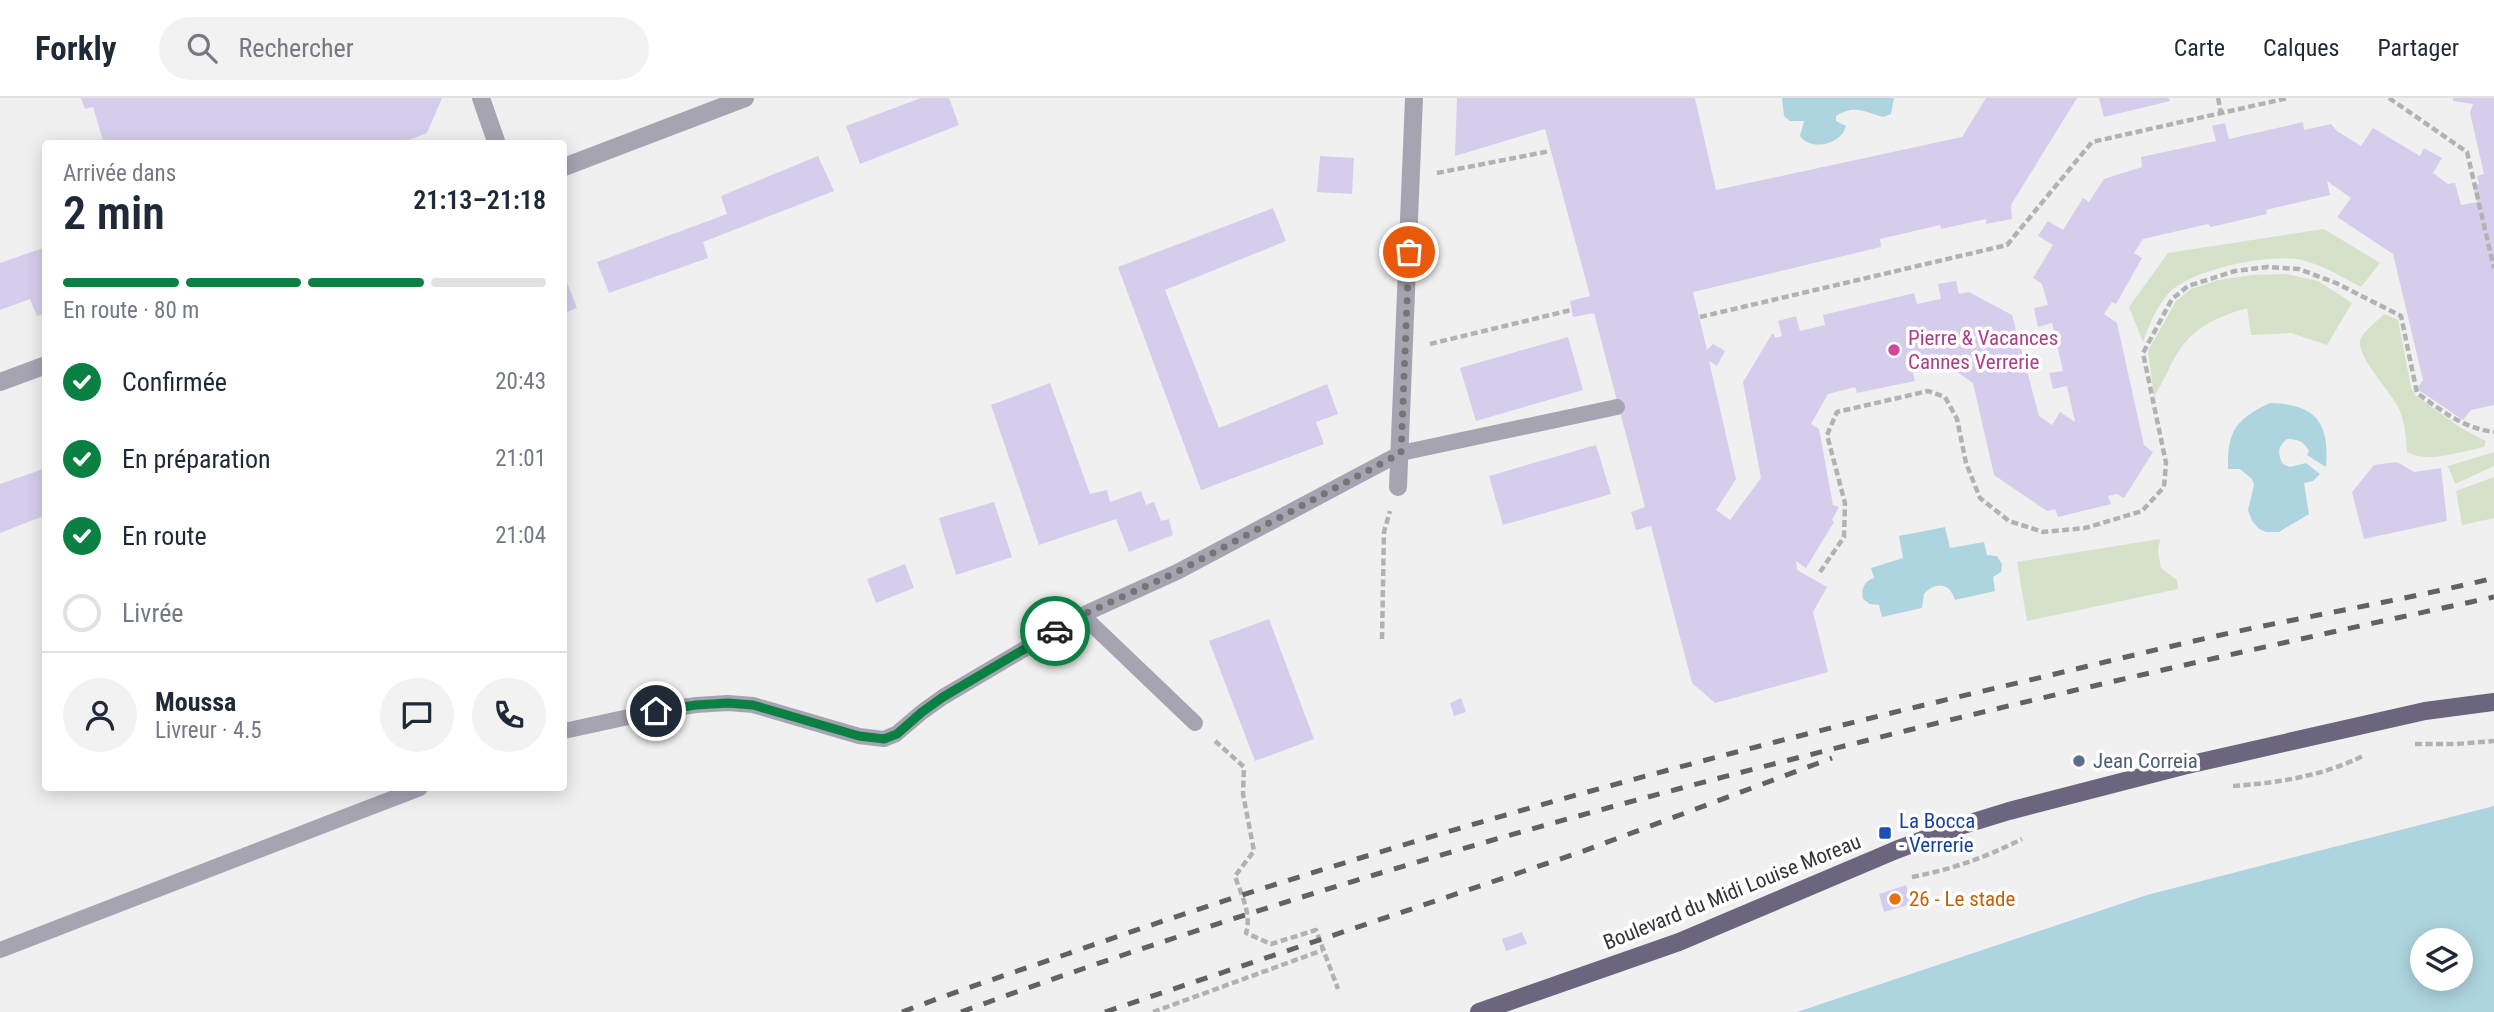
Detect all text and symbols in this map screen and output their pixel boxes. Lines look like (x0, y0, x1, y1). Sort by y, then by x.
search box (159, 17, 649, 80)
text: Forkly (35, 29, 117, 68)
icon: search (183, 29, 221, 67)
text: Rechercher (239, 33, 354, 63)
text: Carte (2174, 34, 2225, 62)
text: Calques (2263, 34, 2339, 62)
text: Partager (2377, 34, 2459, 62)
text: Arrivée dans (63, 160, 176, 187)
text: 21:13–21:18 (413, 185, 546, 215)
text: 2 min (63, 186, 165, 240)
pin (1379, 222, 1439, 282)
icon: bag (1390, 233, 1428, 271)
text: En route · 80 m (63, 297, 199, 324)
place label: Pierre & Vacances Cannes Verrerie (1908, 326, 2058, 374)
marker: Pierre & Vacances Cannes Verrerie (1886, 342, 1902, 358)
icon: check (63, 363, 101, 401)
text: Confirmée (122, 367, 227, 397)
text: 20:43 (495, 368, 546, 395)
icon: check (63, 440, 101, 478)
text: En préparation (122, 444, 271, 474)
text: 21:01 (495, 445, 546, 472)
icon: check (63, 517, 101, 555)
text: En route (122, 521, 207, 551)
text: 21:04 (495, 522, 546, 549)
courier (1020, 596, 1090, 666)
text: Livrée (122, 598, 184, 628)
icon: car (1036, 612, 1074, 650)
button: person (63, 678, 137, 752)
button: chat (380, 678, 454, 752)
button: phone (472, 678, 546, 752)
pin (626, 681, 686, 741)
text: Moussa (155, 687, 236, 717)
icon: home (637, 692, 675, 730)
text: Livreur · 4.5 (155, 717, 262, 744)
place label: Jean Correia (2093, 749, 2198, 773)
marker: Jean Correia (2071, 753, 2087, 769)
place label: La Bocca - Verrerie (1899, 809, 1975, 857)
marker: La Bocca - Verrerie (1877, 825, 1893, 841)
street label: Boulevard du Midi Louise Moreau (1600, 829, 1864, 955)
place label: 26 - Le stade (1909, 887, 2015, 911)
marker: 26 - Le stade (1887, 891, 1903, 907)
map controls (2410, 928, 2473, 991)
button: layers (2410, 928, 2473, 991)

